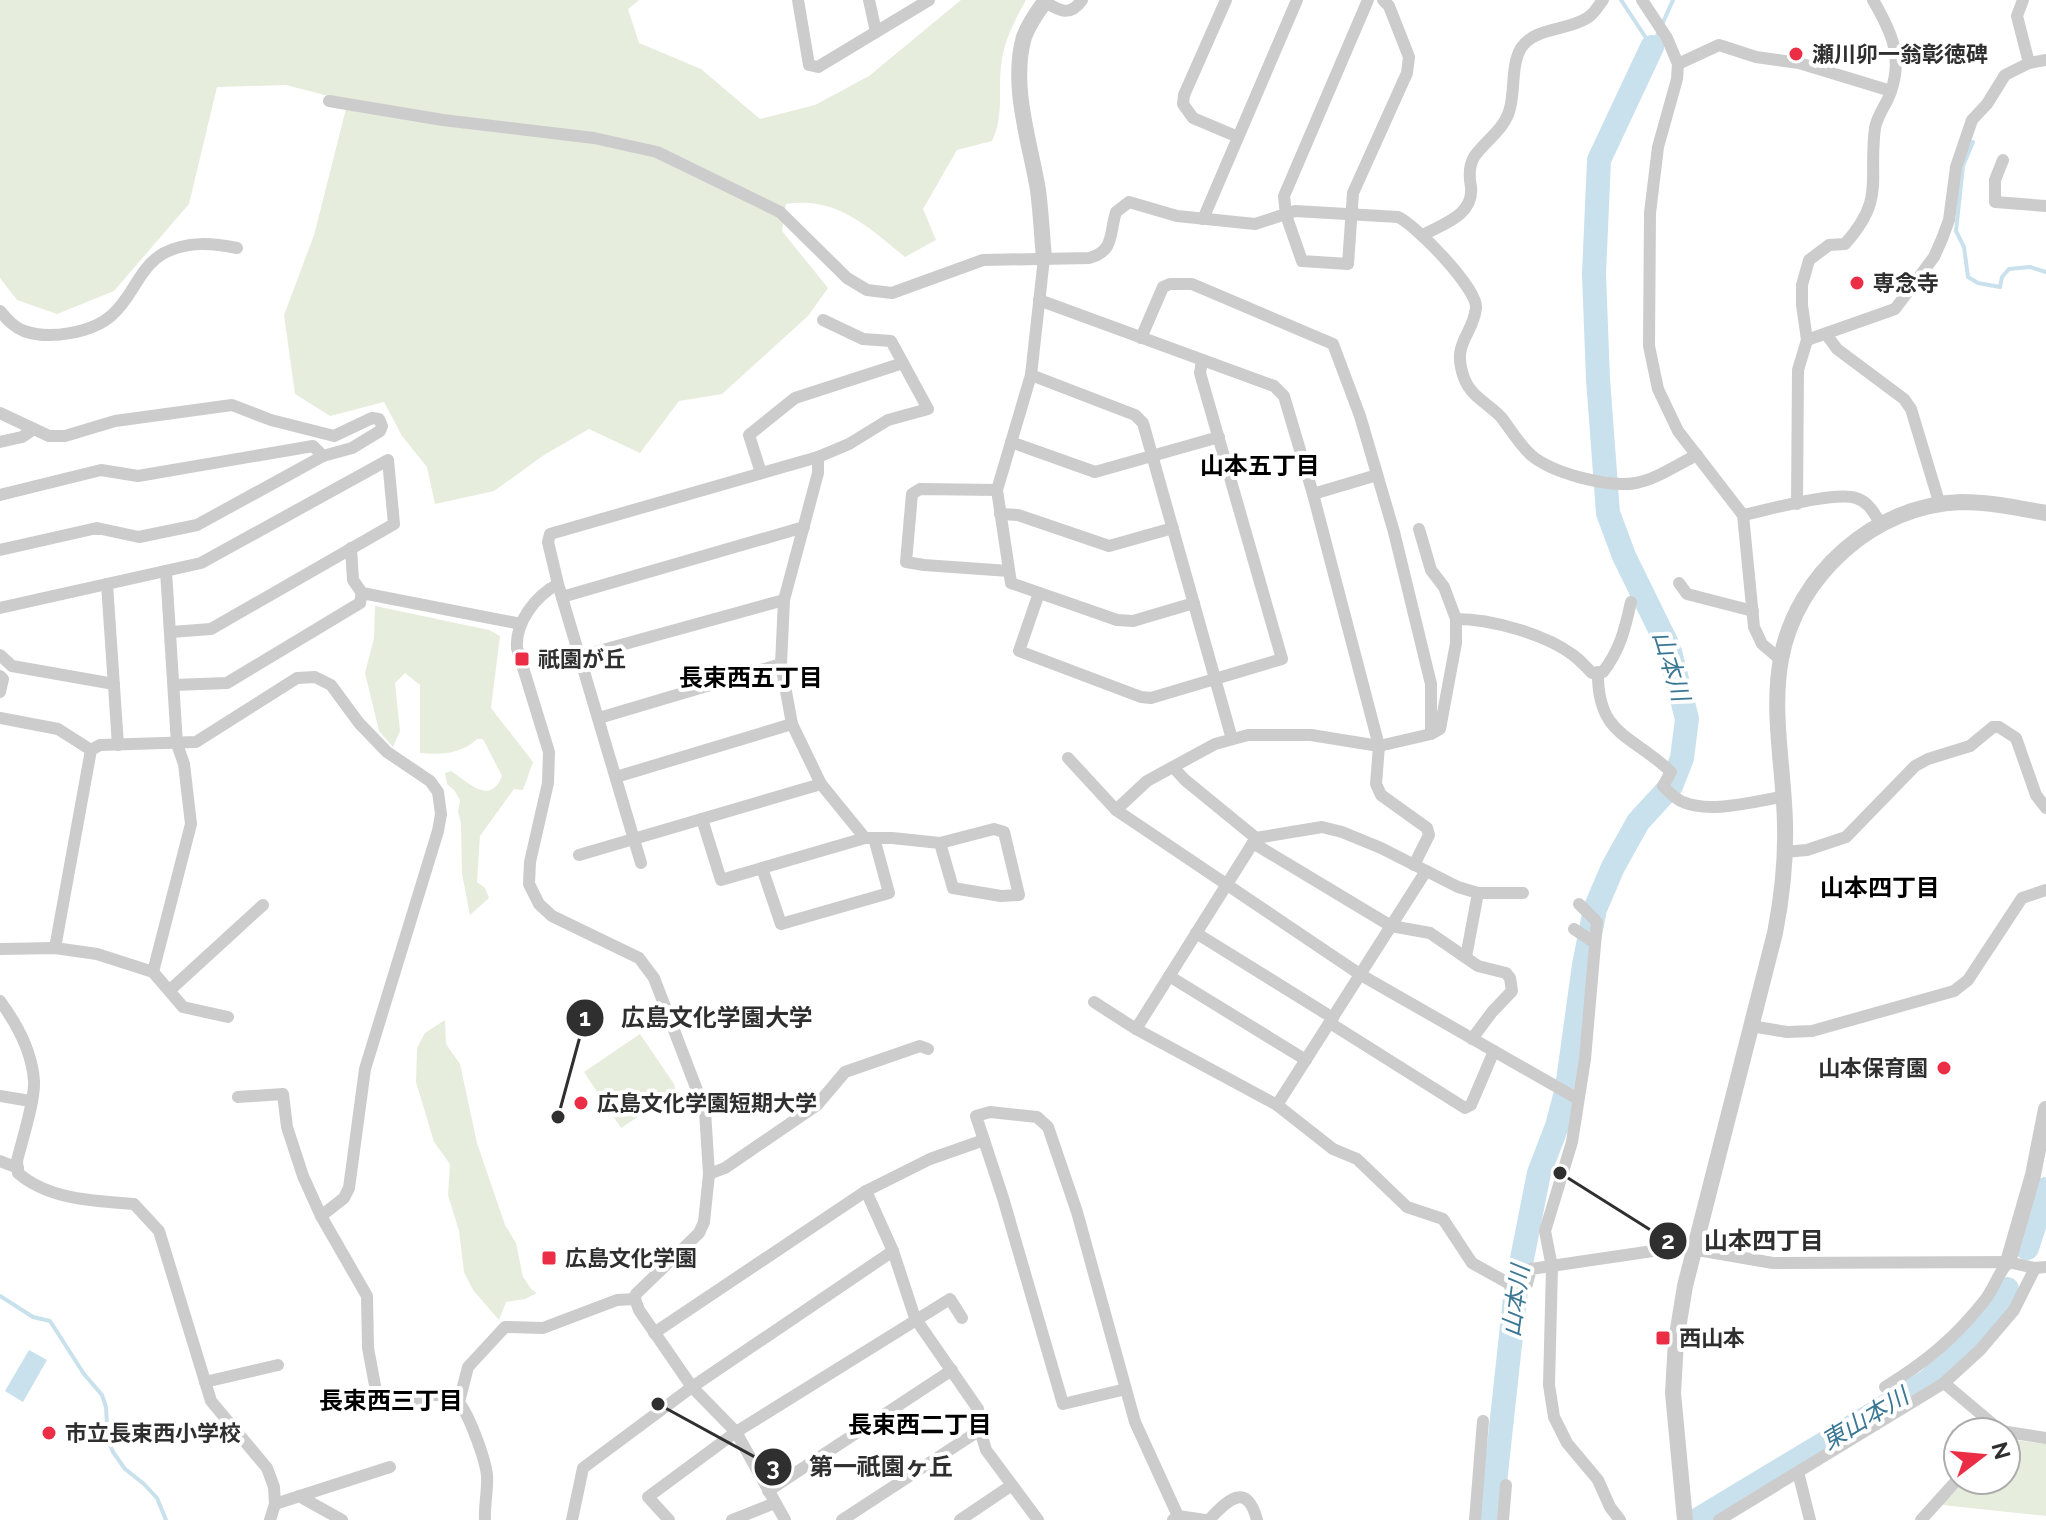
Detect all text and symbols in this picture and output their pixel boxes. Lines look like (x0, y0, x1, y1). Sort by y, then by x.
place label: 瀬川卯一翁彰徳碑 (1812, 41, 1988, 67)
marker: 瀬川卯一翁彰徳碑 (1787, 45, 1805, 63)
place label: 専念寺 (1873, 270, 1939, 296)
marker: 専念寺 (1848, 274, 1866, 292)
district label: 山本五丁目 (1200, 451, 1320, 480)
water label: 山本川 (1647, 627, 1697, 707)
place label: 祇園が丘 (538, 646, 626, 672)
marker: 祇園が丘 (513, 650, 531, 668)
district label: 長束西五丁目 (679, 663, 823, 692)
district label: 山本四丁目 (1820, 873, 1940, 902)
callout: 広島文化学園大学 (565, 994, 829, 1042)
text: 1 (579, 1003, 591, 1032)
text: 広島文化学園大学 (621, 1003, 813, 1032)
place label: 山本保育園 (1818, 1055, 1928, 1081)
marker: 山本保育園 (1935, 1059, 1953, 1077)
place label: 広島文化学園短期大学 (597, 1090, 817, 1116)
marker: 広島文化学園短期大学 (572, 1094, 590, 1112)
callout: 山本四丁目 (1648, 1217, 1840, 1265)
text: 2 (1661, 1226, 1675, 1255)
text: 山本四丁目 (1704, 1226, 1824, 1255)
place label: 広島文化学園 (565, 1245, 697, 1271)
marker: 広島文化学園 (540, 1249, 558, 1267)
water label: 山本川 (1496, 1260, 1535, 1339)
place label: 西山本 (1679, 1325, 1745, 1351)
marker: 西山本 (1654, 1329, 1672, 1347)
water label: 東山本川 (1816, 1380, 1916, 1456)
district label: 長束西三丁目 (319, 1386, 463, 1415)
district label: 長束西二丁目 (848, 1410, 992, 1439)
north arrow (1942, 1416, 2022, 1496)
place label: 市立長束西小学校 (65, 1420, 241, 1446)
marker: 市立長束西小学校 (40, 1424, 58, 1442)
text: N (1986, 1439, 2016, 1462)
callout: 第一祇園ヶ丘 (753, 1443, 969, 1491)
text: 3 (766, 1452, 780, 1481)
text: 第一祇園ヶ丘 (809, 1452, 953, 1481)

